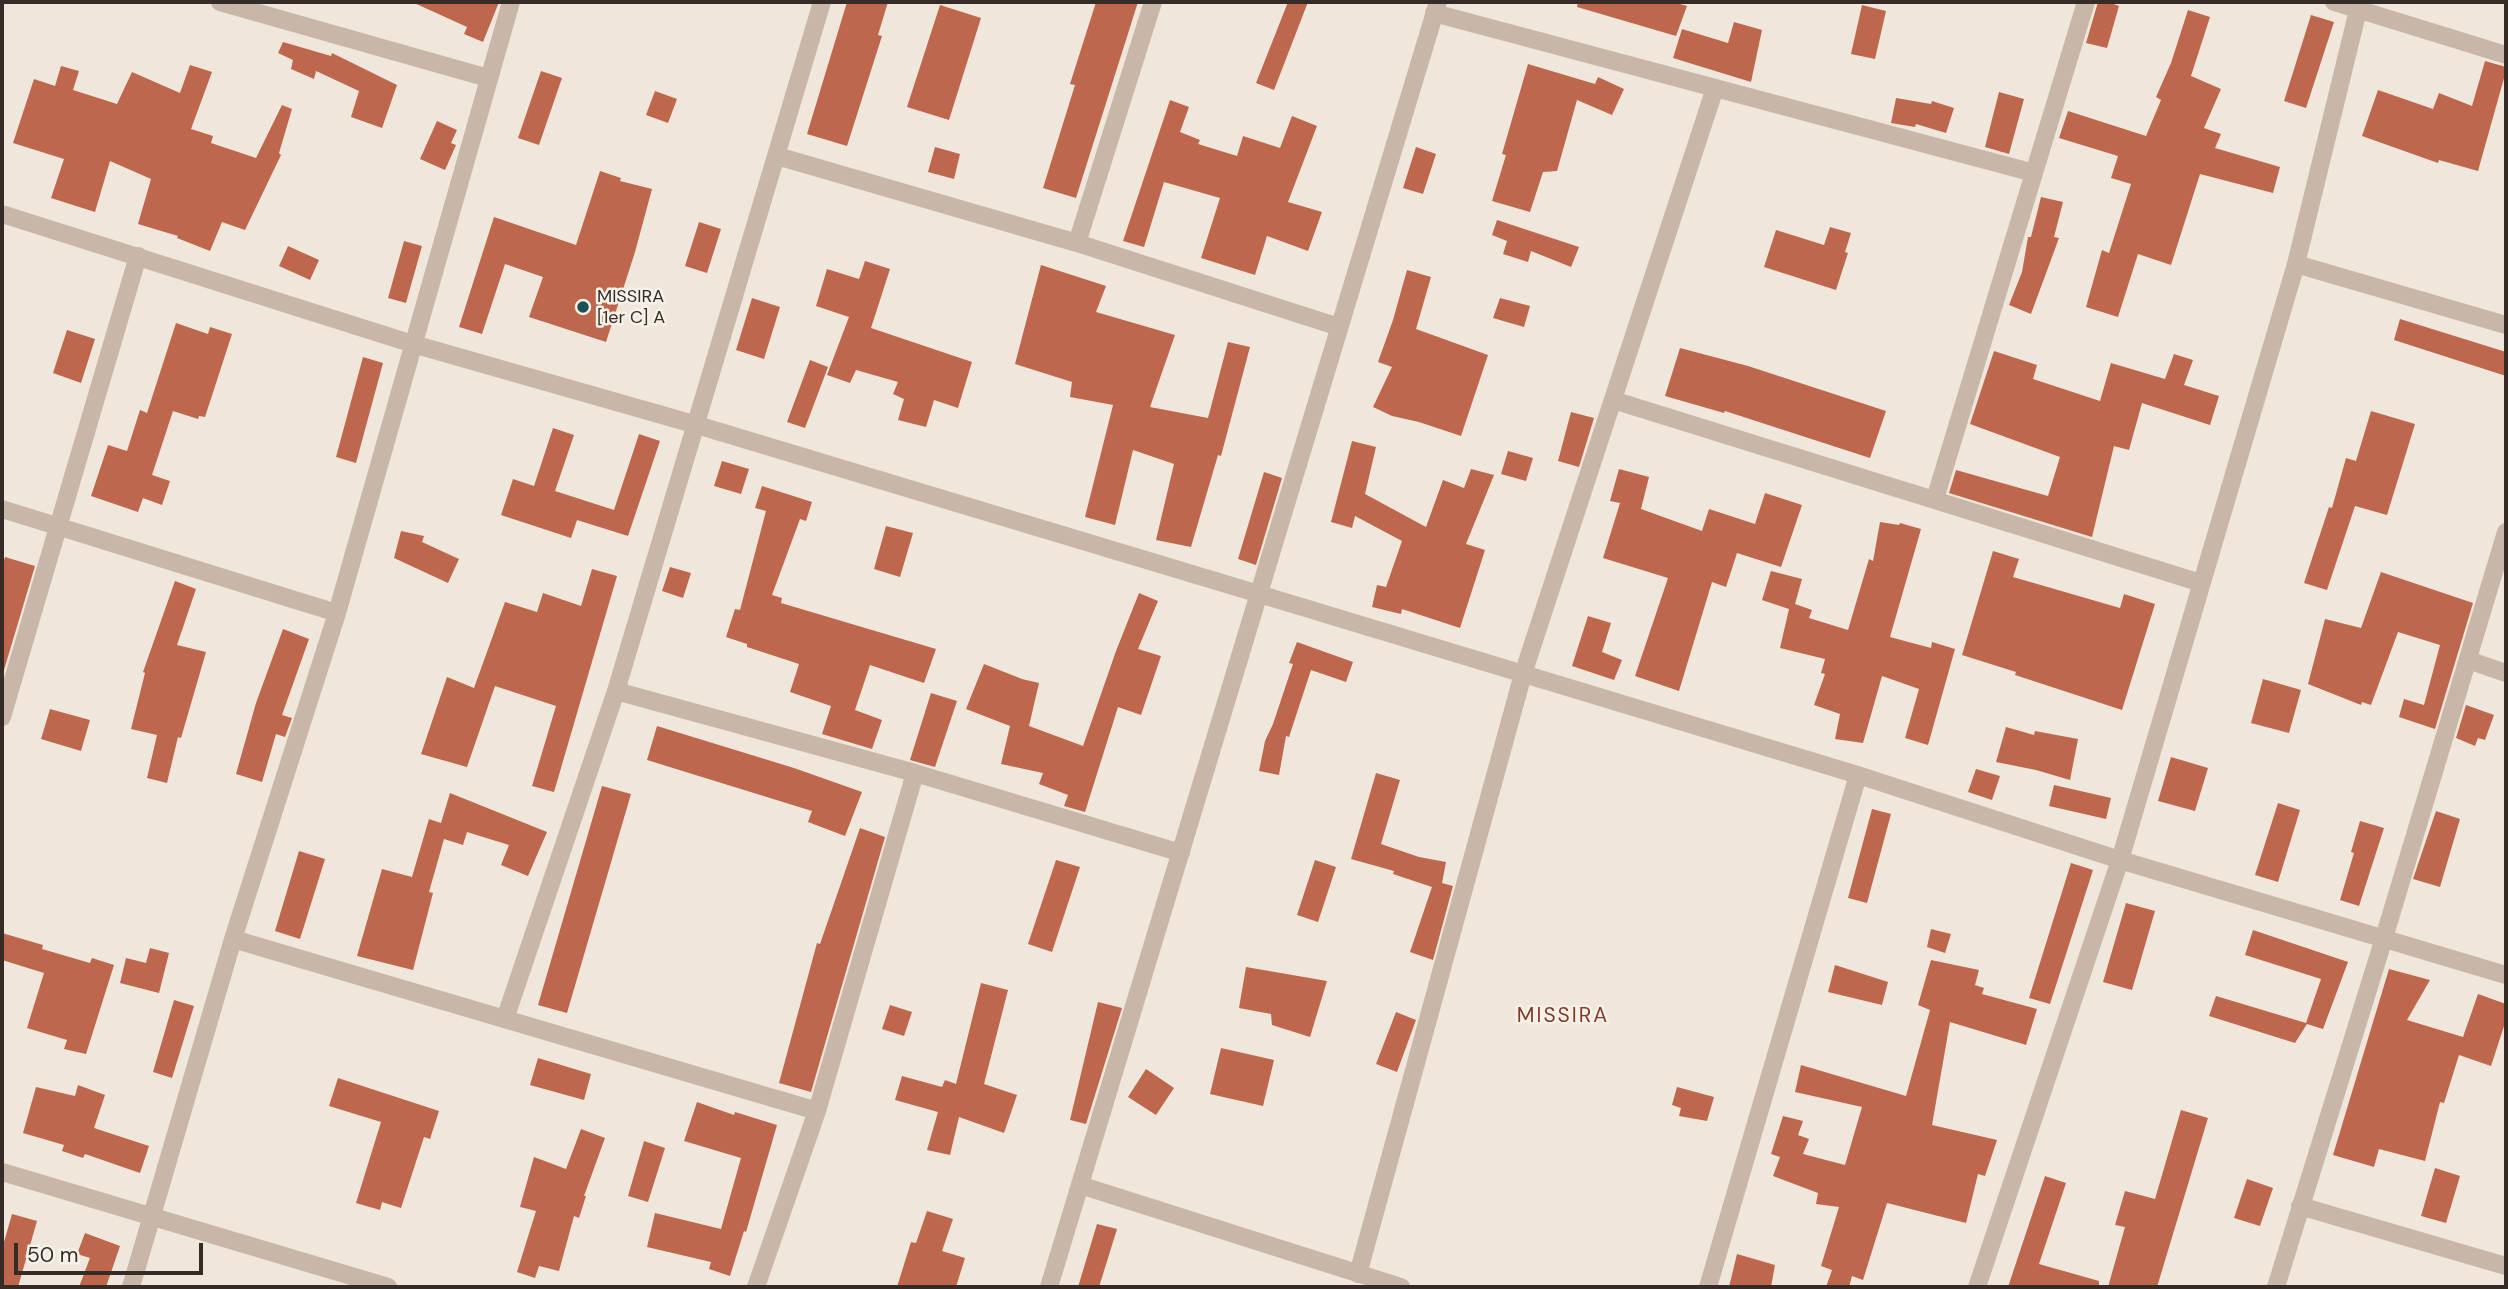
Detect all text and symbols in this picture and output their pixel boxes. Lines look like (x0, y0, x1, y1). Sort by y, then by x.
place label: MISSIRA [1er C] A (597, 286, 665, 328)
marker: MISSIRA [1er C] A (575, 299, 591, 315)
district label: MISSIRA (1518, 1003, 1608, 1029)
scale bar (18, 1230, 206, 1274)
text: 50 m (27, 1241, 78, 1269)

